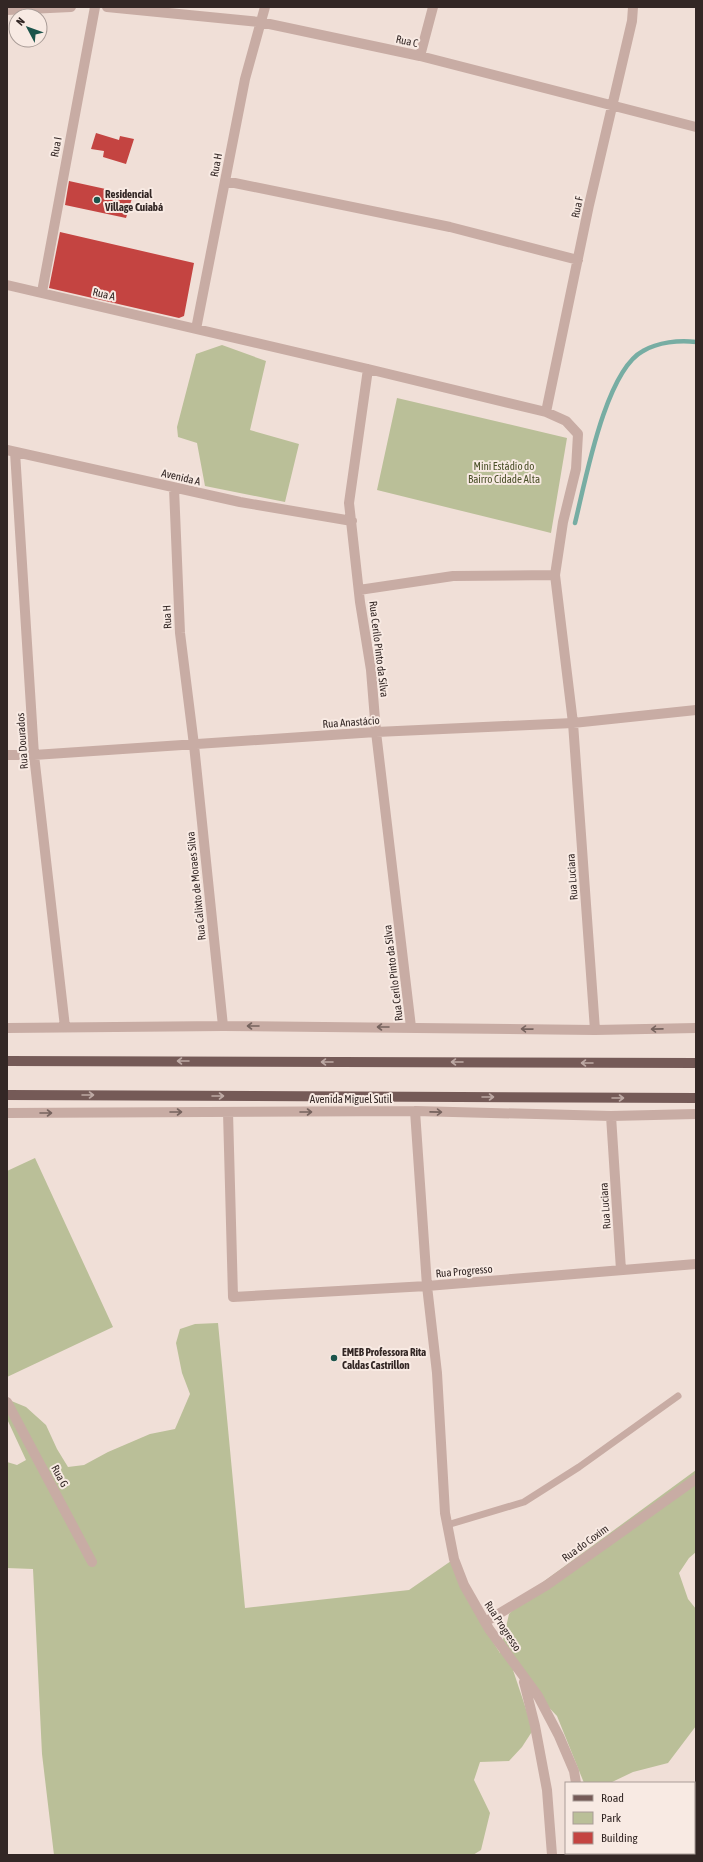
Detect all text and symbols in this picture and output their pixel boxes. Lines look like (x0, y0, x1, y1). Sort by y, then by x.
north arrow (8, 8, 48, 48)
text: N (14, 15, 27, 28)
street label: Rua C (395, 33, 419, 49)
street label: Rua I (48, 136, 64, 158)
street label: Rua H (208, 152, 224, 178)
place label: Residencial Village Cuiabá (104, 188, 163, 213)
marker: Residencial Village Cuiabá (92, 195, 102, 205)
street label: Rua F (569, 195, 585, 219)
street label: Rua A (92, 286, 117, 303)
park label: Mini Estádio do Bairro Cidade Alta (468, 460, 540, 485)
street label: Avenida A (160, 467, 202, 487)
street label: Rua Cerilo Pinto da Silva (367, 600, 391, 698)
street label: Rua H (160, 605, 174, 629)
street label: Rua Dourados (14, 712, 30, 770)
street label: Rua Anastácio (322, 714, 380, 730)
street label: Rua Calixto de Moraes Silva (184, 831, 208, 941)
street label: Rua Luciara (564, 853, 580, 901)
street label: Rua Cerilo Pinto da Silva (381, 924, 405, 1022)
one-way arrow (247, 1022, 260, 1030)
one-way arrow (377, 1023, 390, 1031)
one-way arrow (521, 1025, 534, 1033)
one-way arrow (651, 1025, 664, 1033)
one-way arrow (177, 1057, 190, 1065)
one-way arrow (321, 1058, 334, 1066)
one-way arrow (451, 1058, 464, 1066)
one-way arrow (581, 1059, 594, 1067)
one-way arrow (81, 1091, 94, 1099)
one-way arrow (211, 1092, 224, 1100)
street label: Avenida Miguel Sutil (310, 1093, 392, 1105)
one-way arrow (481, 1093, 494, 1101)
one-way arrow (611, 1094, 624, 1102)
one-way arrow (169, 1108, 182, 1116)
one-way arrow (299, 1108, 312, 1115)
one-way arrow (429, 1108, 442, 1115)
one-way arrow (39, 1109, 52, 1117)
street label: Rua Luciara (597, 1182, 613, 1230)
street label: Rua Progresso (435, 1263, 493, 1279)
place label: EMEB Professora Rita Caldas Castrillon (342, 1346, 426, 1371)
marker: EMEB Professora Rita Caldas Castrillon (329, 1353, 339, 1363)
street label: Rua G (49, 1463, 71, 1489)
street label: Rua do Coxim (560, 1522, 611, 1564)
street label: Rua Progresso (482, 1599, 524, 1653)
legend (565, 1782, 695, 1854)
text: Road (601, 1791, 624, 1805)
text: Park (601, 1811, 622, 1825)
text: Building (601, 1831, 639, 1845)

